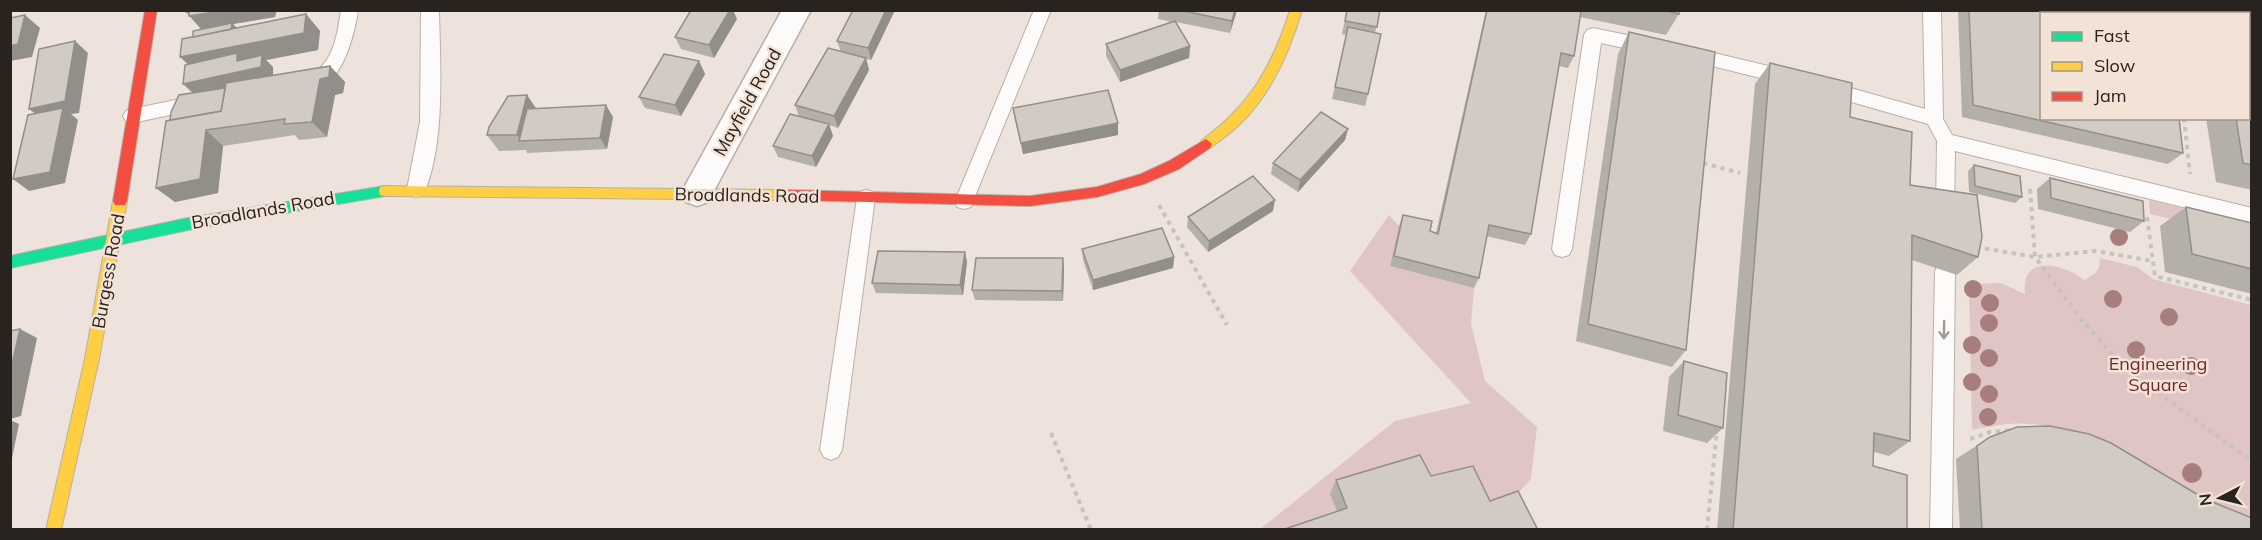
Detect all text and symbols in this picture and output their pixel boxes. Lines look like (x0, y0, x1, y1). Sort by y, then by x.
legend (2040, 12, 2250, 120)
text: Fast (2094, 24, 2130, 47)
street label: Mayfield Road (708, 44, 786, 160)
text: Slow (2094, 54, 2136, 77)
text: Jam (2094, 84, 2127, 107)
street label: Broadlands Road (674, 182, 820, 208)
street label: Broadlands Road (190, 186, 336, 234)
street label: Burgess Road (87, 212, 129, 330)
one-way arrow (1938, 319, 1950, 339)
park label: Engineering Square (2109, 352, 2207, 396)
north arrow (2190, 468, 2250, 528)
text: N (2194, 493, 2216, 507)

